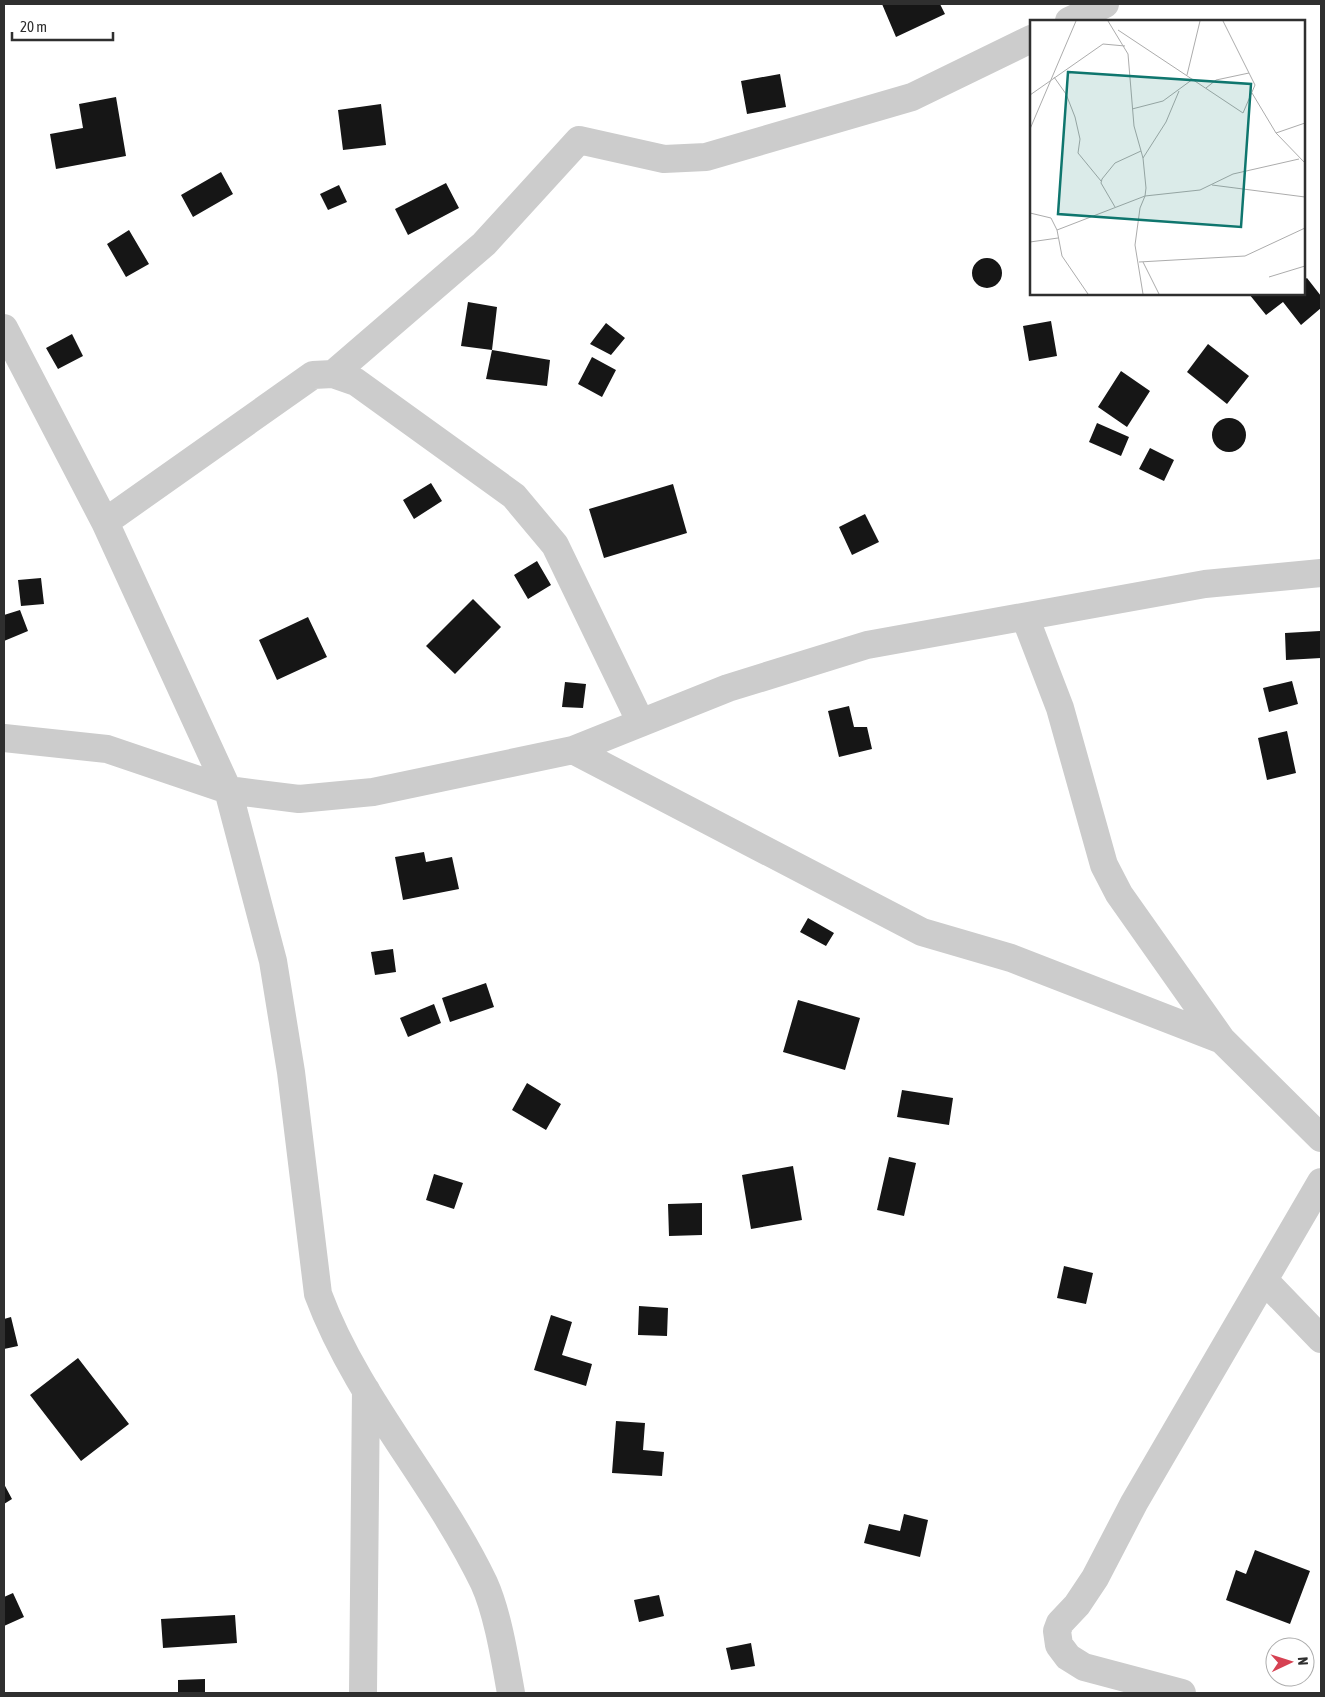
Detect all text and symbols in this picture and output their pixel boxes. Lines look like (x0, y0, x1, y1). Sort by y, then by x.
scale bar (12, 10, 114, 42)
text: 20 m (20, 18, 47, 35)
inset map (1030, 20, 1305, 295)
north arrow (1265, 1637, 1315, 1687)
text: N (1295, 1656, 1311, 1666)

